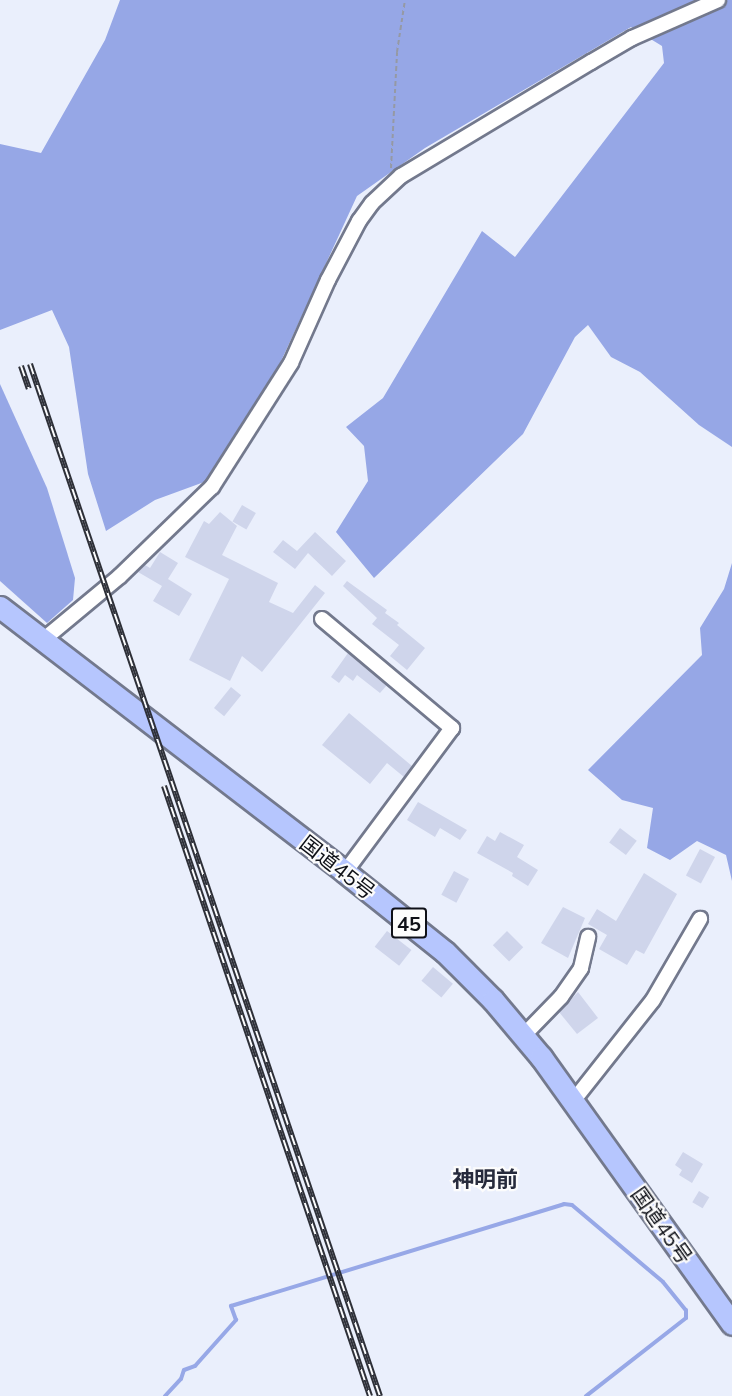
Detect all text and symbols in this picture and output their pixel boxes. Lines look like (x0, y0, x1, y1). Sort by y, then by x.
street label: 国道45号 (295, 830, 381, 904)
road number: 45 (391, 906, 427, 940)
district label: 神明前 (452, 1167, 518, 1193)
street label: 国道45号 (626, 1182, 698, 1268)

